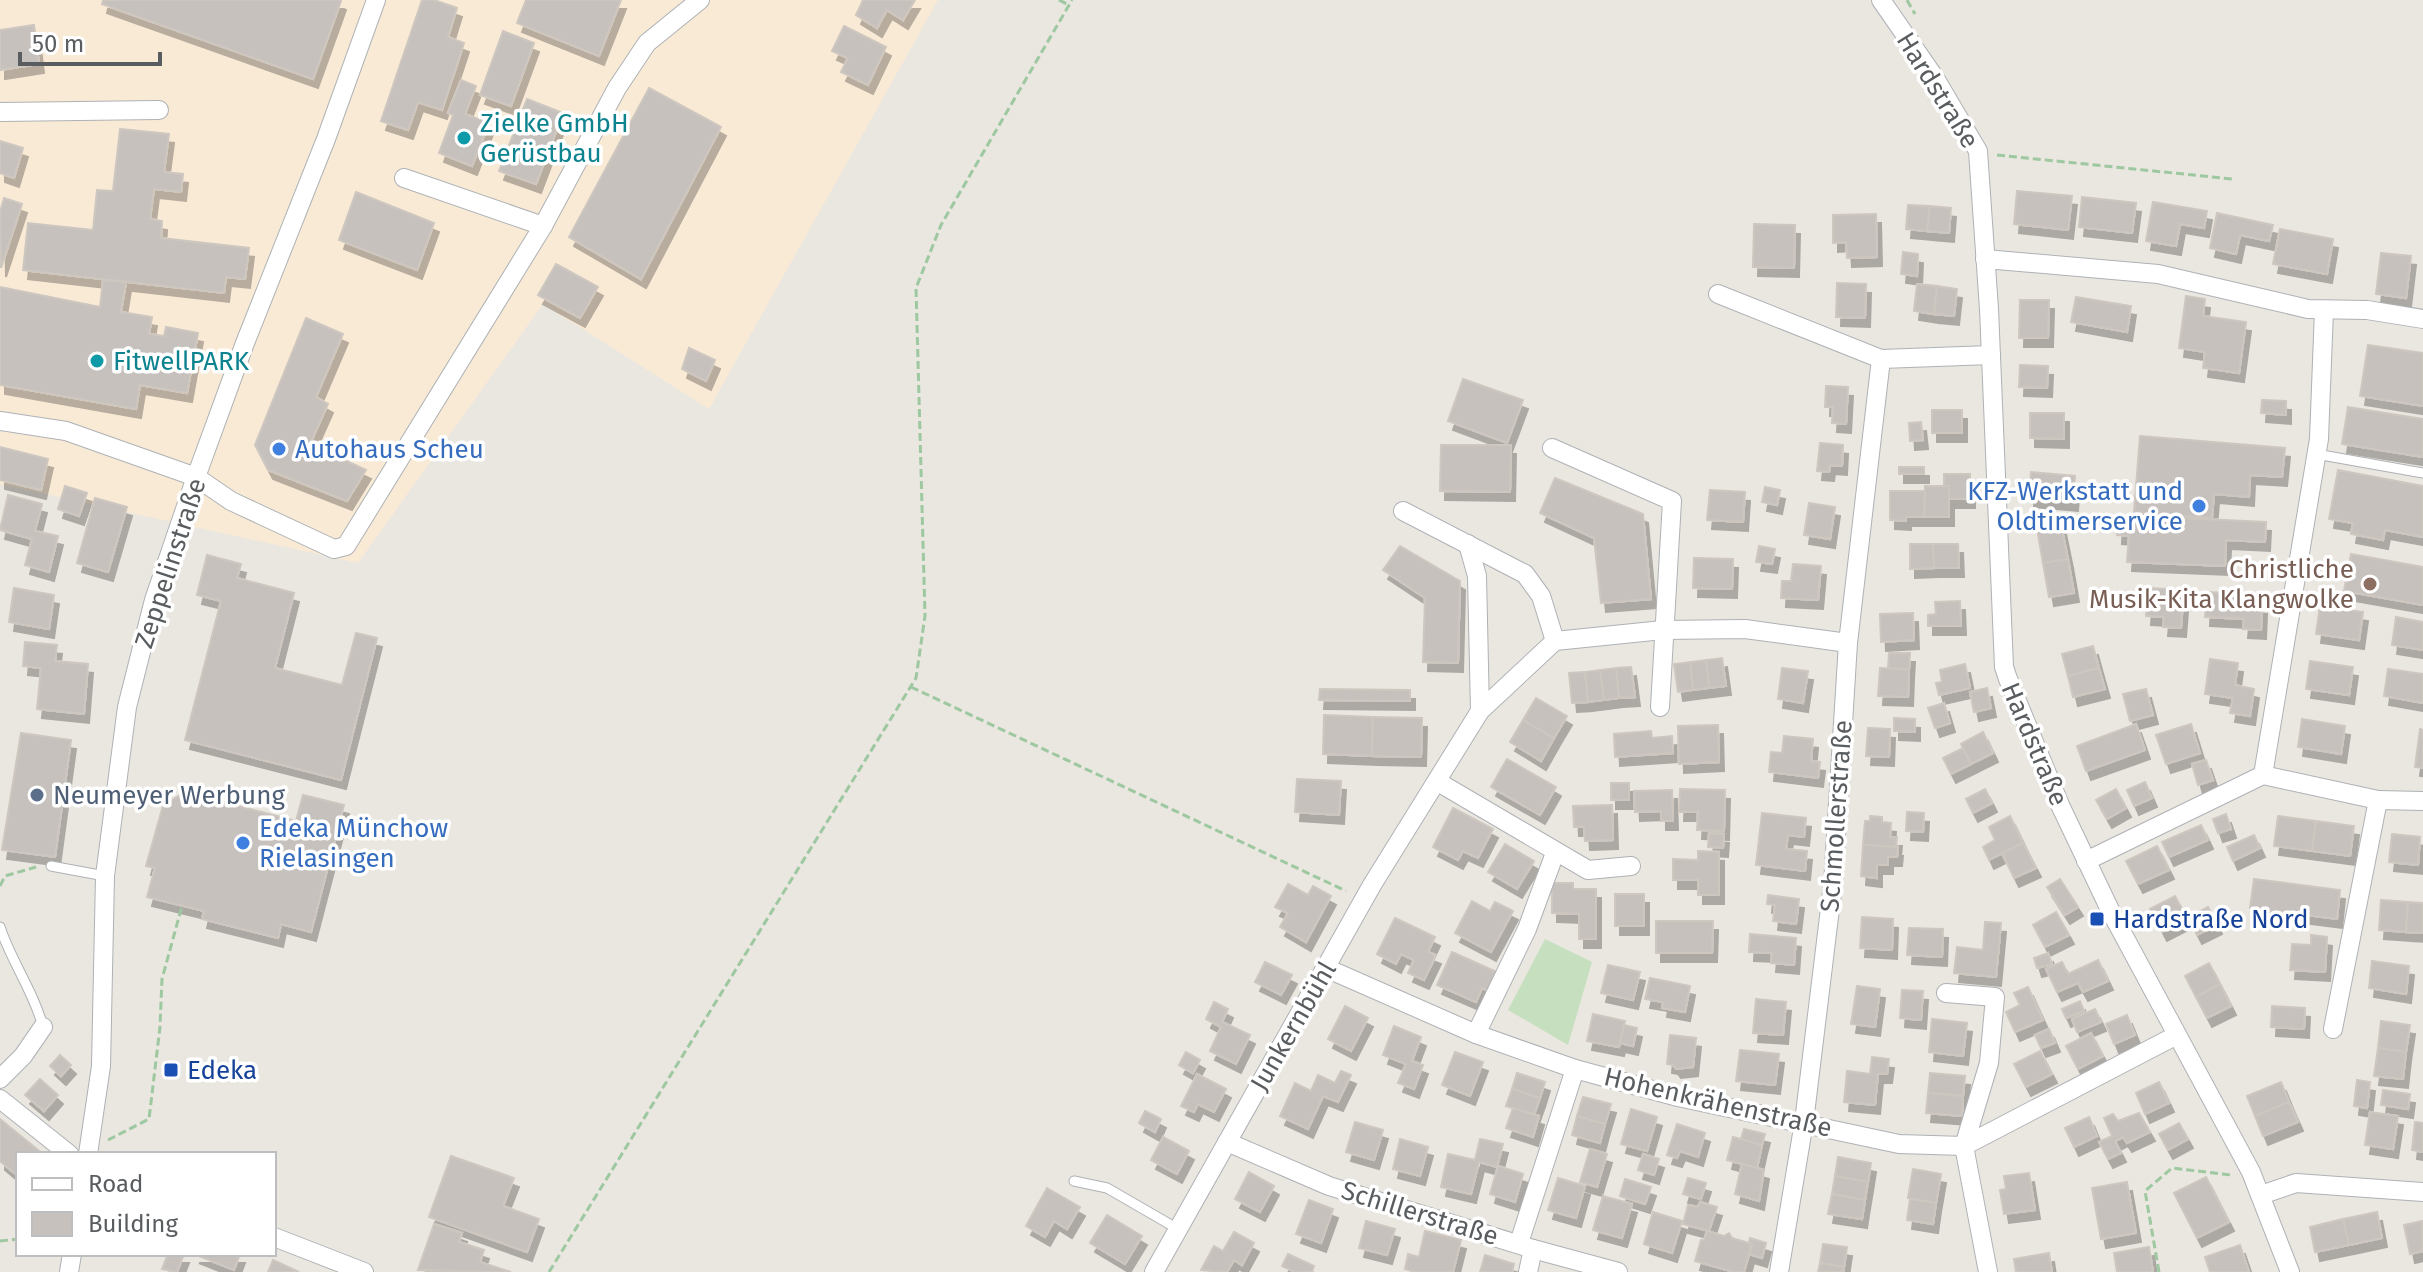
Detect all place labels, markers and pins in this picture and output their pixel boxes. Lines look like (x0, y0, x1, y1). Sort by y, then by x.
place label: Zielke GmbH Gerüstbau (480, 108, 629, 169)
marker: Zielke GmbH Gerüstbau (455, 129, 473, 147)
place label: FitwellPARK (113, 346, 250, 377)
marker: FitwellPARK (88, 352, 106, 370)
place label: Autohaus Scheu (295, 434, 484, 465)
marker: Autohaus Scheu (270, 440, 288, 458)
place label: KFZ-Werkstatt und Oldtimerservice (1967, 476, 2183, 537)
marker: KFZ-Werkstatt und Oldtimerservice (2190, 497, 2208, 515)
place label: Christliche Musik-Kita Klangwolke (2089, 554, 2354, 615)
marker: Christliche Musik-Kita Klangwolke (2361, 575, 2379, 593)
place label: Neumeyer Werbung (53, 780, 285, 811)
marker: Neumeyer Werbung (28, 786, 46, 804)
place label: Edeka Münchow Rielasingen (259, 813, 449, 874)
marker: Edeka Münchow Rielasingen (234, 834, 252, 852)
place label: Hardstraße Nord (2113, 904, 2309, 935)
marker: Hardstraße Nord (2088, 910, 2106, 928)
place label: Edeka (187, 1055, 257, 1086)
marker: Edeka (162, 1061, 180, 1079)

